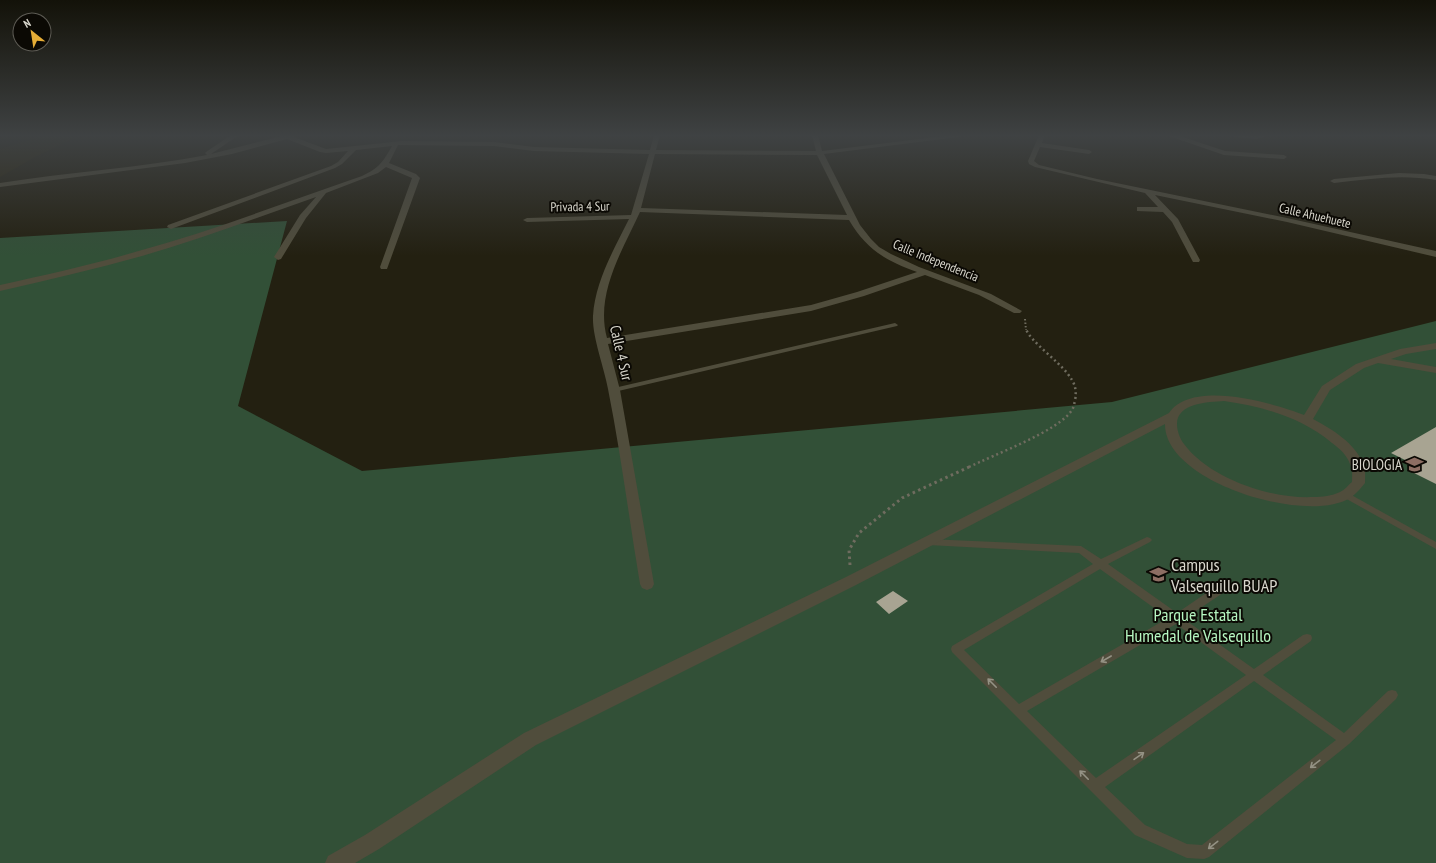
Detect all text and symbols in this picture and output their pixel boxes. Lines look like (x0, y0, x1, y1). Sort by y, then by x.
north arrow (12, 12, 52, 52)
text: N (21, 16, 33, 31)
street label: Privada 4 Sur (550, 197, 610, 216)
street label: Calle Ahuehuete (1277, 199, 1353, 232)
street label: Calle Independencia (890, 236, 981, 285)
street label: Calle 4 Sur (606, 323, 637, 383)
place label: BIOLOGIA (1352, 455, 1403, 474)
school or university icon: BIOLOGIA (1405, 455, 1425, 475)
place label: Campus Valsequillo BUAP (1170, 553, 1277, 597)
school or university icon: Campus Valsequillo BUAP (1148, 565, 1168, 585)
park label: Parque Estatal Humedal de Valsequillo (1125, 603, 1271, 647)
one-way arrow (1100, 656, 1112, 664)
one-way arrow (987, 678, 997, 688)
one-way arrow (1133, 751, 1144, 760)
one-way arrow (1309, 760, 1320, 769)
one-way arrow (1079, 770, 1089, 780)
one-way arrow (1207, 840, 1218, 849)

